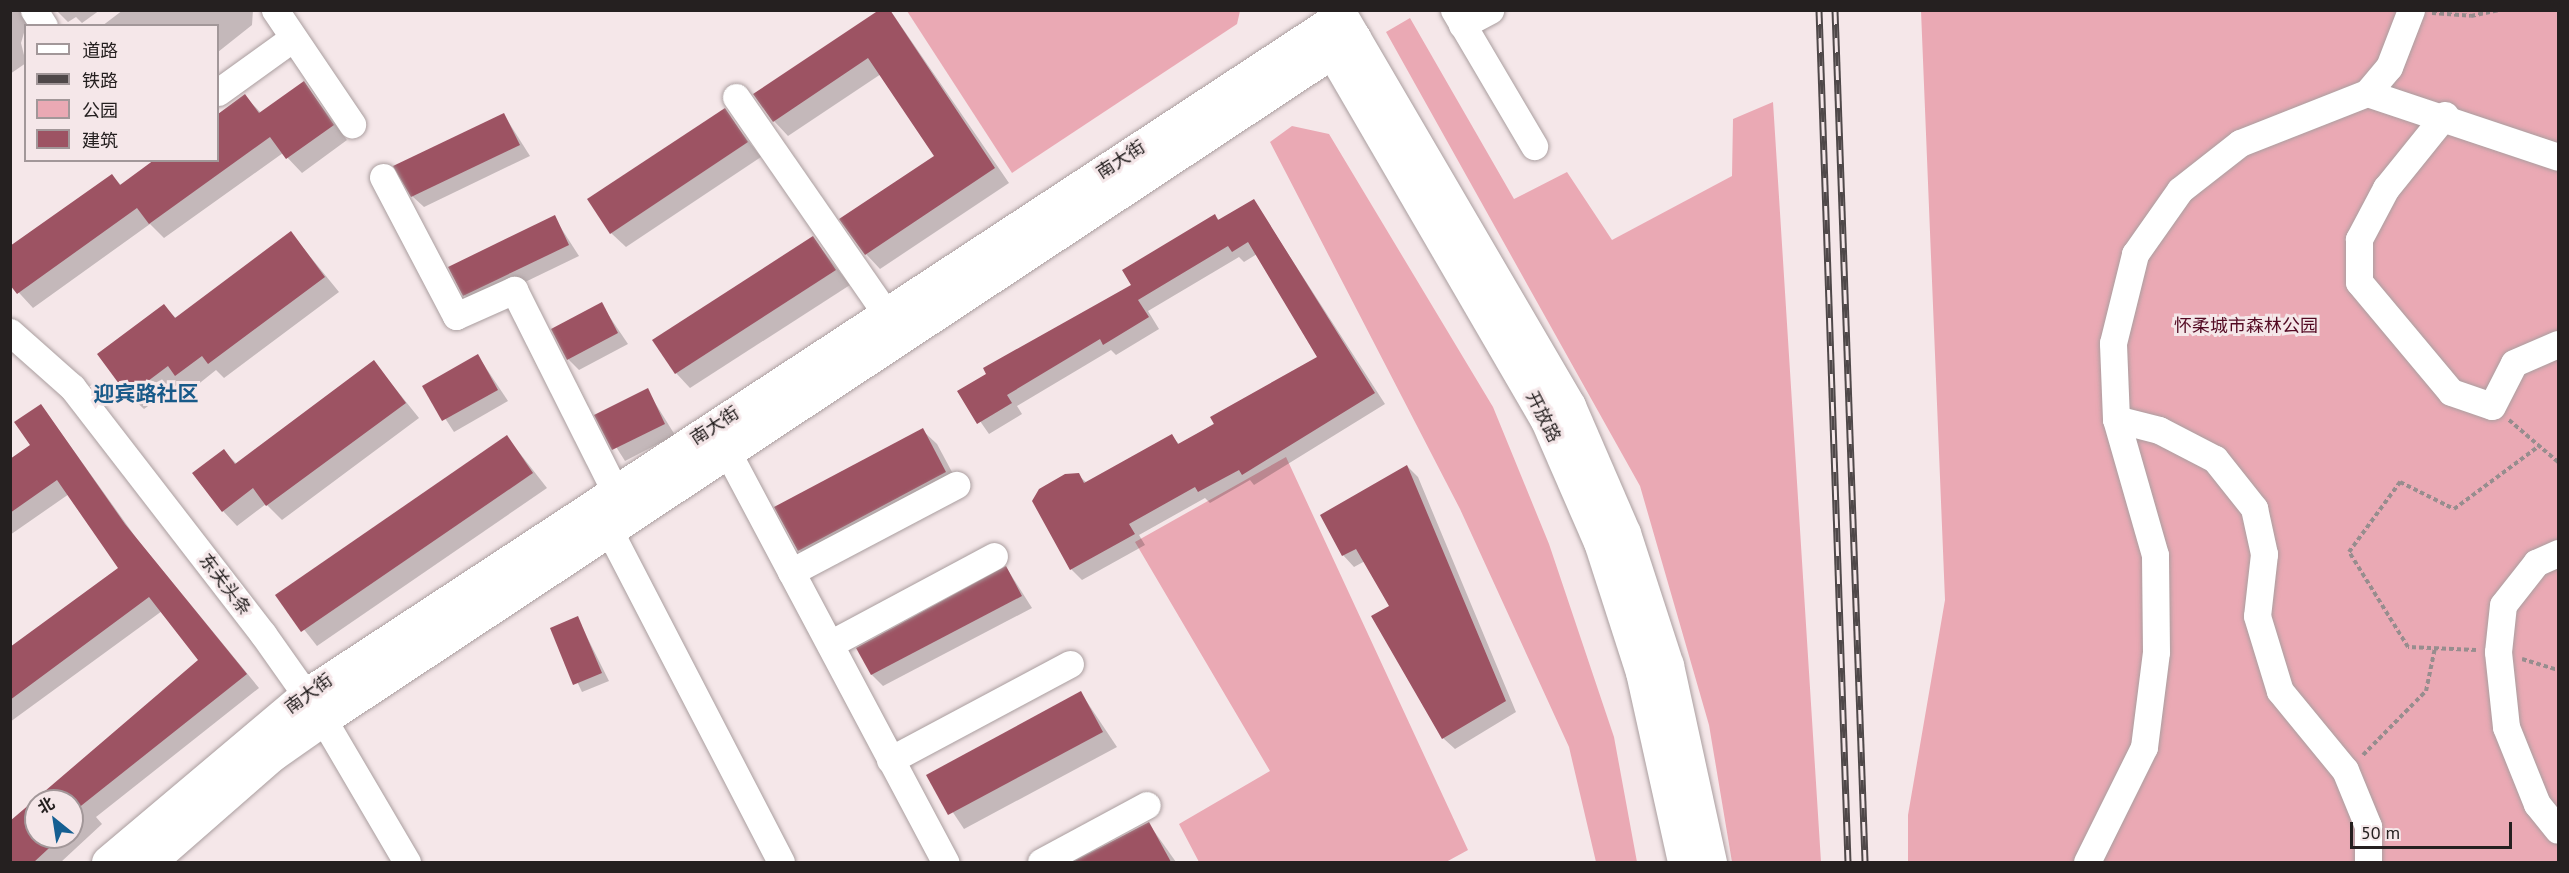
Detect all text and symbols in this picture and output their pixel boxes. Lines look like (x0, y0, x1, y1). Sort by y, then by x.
legend (24, 24, 219, 162)
text: 道路 (82, 39, 118, 62)
text: 铁路 (82, 69, 118, 92)
text: 公园 (82, 99, 118, 122)
text: 建筑 (82, 129, 118, 152)
street label: 南大街 (1092, 136, 1150, 184)
park label: 怀柔城市森林公园 (2174, 315, 2318, 337)
district label: 迎宾路社区 (94, 381, 198, 407)
street label: 开放路 (1521, 388, 1565, 446)
street label: 南大街 (686, 402, 744, 450)
street label: 东关头条 (194, 550, 256, 620)
street label: 南大街 (281, 669, 337, 719)
north arrow (24, 789, 84, 849)
text: 北 (34, 792, 58, 818)
scale bar (2353, 810, 2515, 848)
text: 50 m (2361, 821, 2400, 844)

